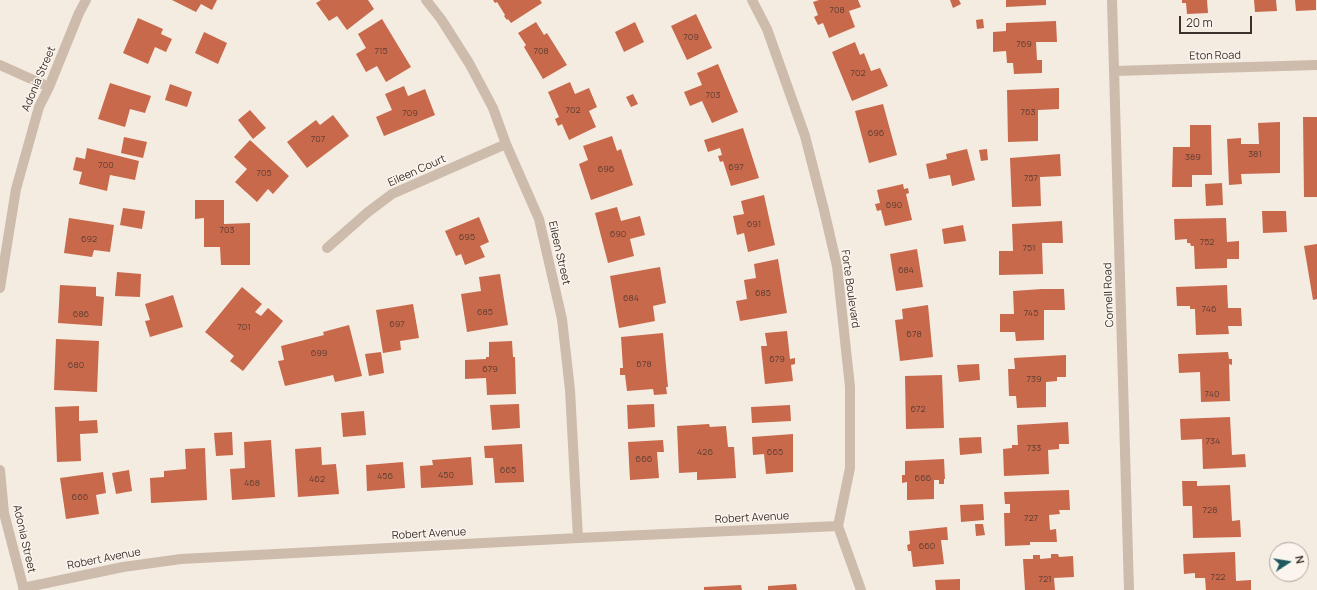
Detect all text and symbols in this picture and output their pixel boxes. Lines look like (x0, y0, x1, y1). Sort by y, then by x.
house number: 708 (829, 5, 845, 15)
scale bar (1181, 8, 1254, 34)
text: 20 m (1186, 14, 1213, 31)
house number: 709 (683, 32, 699, 42)
house number: 769 (1016, 39, 1032, 49)
street label: Adonia Street (19, 44, 59, 114)
house number: 715 (374, 46, 388, 56)
house number: 708 (533, 46, 549, 56)
street label: Eton Road (1189, 49, 1241, 63)
house number: 702 (850, 68, 866, 78)
house number: 703 (706, 90, 720, 100)
house number: 702 (565, 105, 581, 115)
house number: 763 (1020, 107, 1036, 117)
house number: 709 (402, 108, 418, 118)
house number: 696 (868, 128, 884, 138)
house number: 707 (311, 134, 325, 144)
house number: 381 (1248, 149, 1262, 159)
street label: Eileen Court (386, 152, 448, 190)
house number: 389 (1185, 152, 1201, 162)
house number: 700 (98, 160, 114, 170)
house number: 697 (728, 162, 744, 172)
house number: 696 (598, 164, 614, 174)
house number: 705 (256, 168, 272, 178)
house number: 757 (1024, 173, 1038, 183)
house number: 690 (886, 200, 902, 210)
house number: 691 (747, 219, 761, 229)
street label: Eileen Street (545, 220, 573, 286)
house number: 703 (220, 225, 234, 235)
house number: 690 (610, 229, 626, 239)
house number: 695 (459, 232, 475, 242)
house number: 692 (81, 234, 97, 244)
house number: 752 (1200, 237, 1214, 247)
house number: 751 (1022, 243, 1036, 253)
street label: Forte Boulevard (838, 249, 862, 329)
street label: Cornell Road (1101, 262, 1117, 328)
house number: 684 (898, 265, 914, 275)
house number: 685 (755, 288, 771, 298)
house number: 684 (623, 293, 639, 303)
house number: 746 (1201, 304, 1217, 314)
house number: 685 (477, 307, 493, 317)
house number: 745 (1024, 308, 1038, 318)
house number: 686 (73, 309, 89, 319)
house number: 697 (389, 319, 405, 329)
house number: 701 (237, 322, 251, 332)
house number: 678 (906, 329, 922, 339)
house number: 699 (311, 348, 327, 358)
house number: 679 (769, 354, 785, 364)
house number: 678 (636, 359, 652, 369)
house number: 680 (68, 360, 84, 370)
house number: 679 (482, 364, 498, 374)
house number: 739 (1026, 374, 1042, 384)
house number: 740 (1205, 389, 1219, 399)
house number: 672 (910, 404, 926, 414)
house number: 734 (1206, 436, 1220, 446)
house number: 733 (1027, 443, 1041, 453)
house number: 426 (697, 447, 713, 457)
house number: 665 (767, 447, 783, 457)
house number: 666 (636, 454, 652, 464)
house number: 665 (500, 465, 516, 475)
house number: 450 (438, 470, 454, 480)
house number: 456 (377, 471, 393, 481)
house number: 666 (915, 473, 931, 483)
house number: 462 (309, 474, 325, 484)
house number: 468 (244, 478, 260, 488)
house number: 666 (72, 492, 88, 502)
street label: Adonia Street (10, 504, 38, 574)
house number: 728 (1203, 505, 1217, 515)
street label: Robert Avenue (714, 509, 790, 527)
house number: 727 (1024, 513, 1038, 523)
street label: Robert Avenue (391, 525, 467, 543)
house number: 660 (919, 541, 935, 551)
north arrow (1269, 542, 1309, 582)
street label: Robert Avenue (66, 545, 142, 573)
text: N (1292, 554, 1308, 565)
house number: 722 (1211, 572, 1225, 582)
house number: 721 (1038, 574, 1052, 584)

